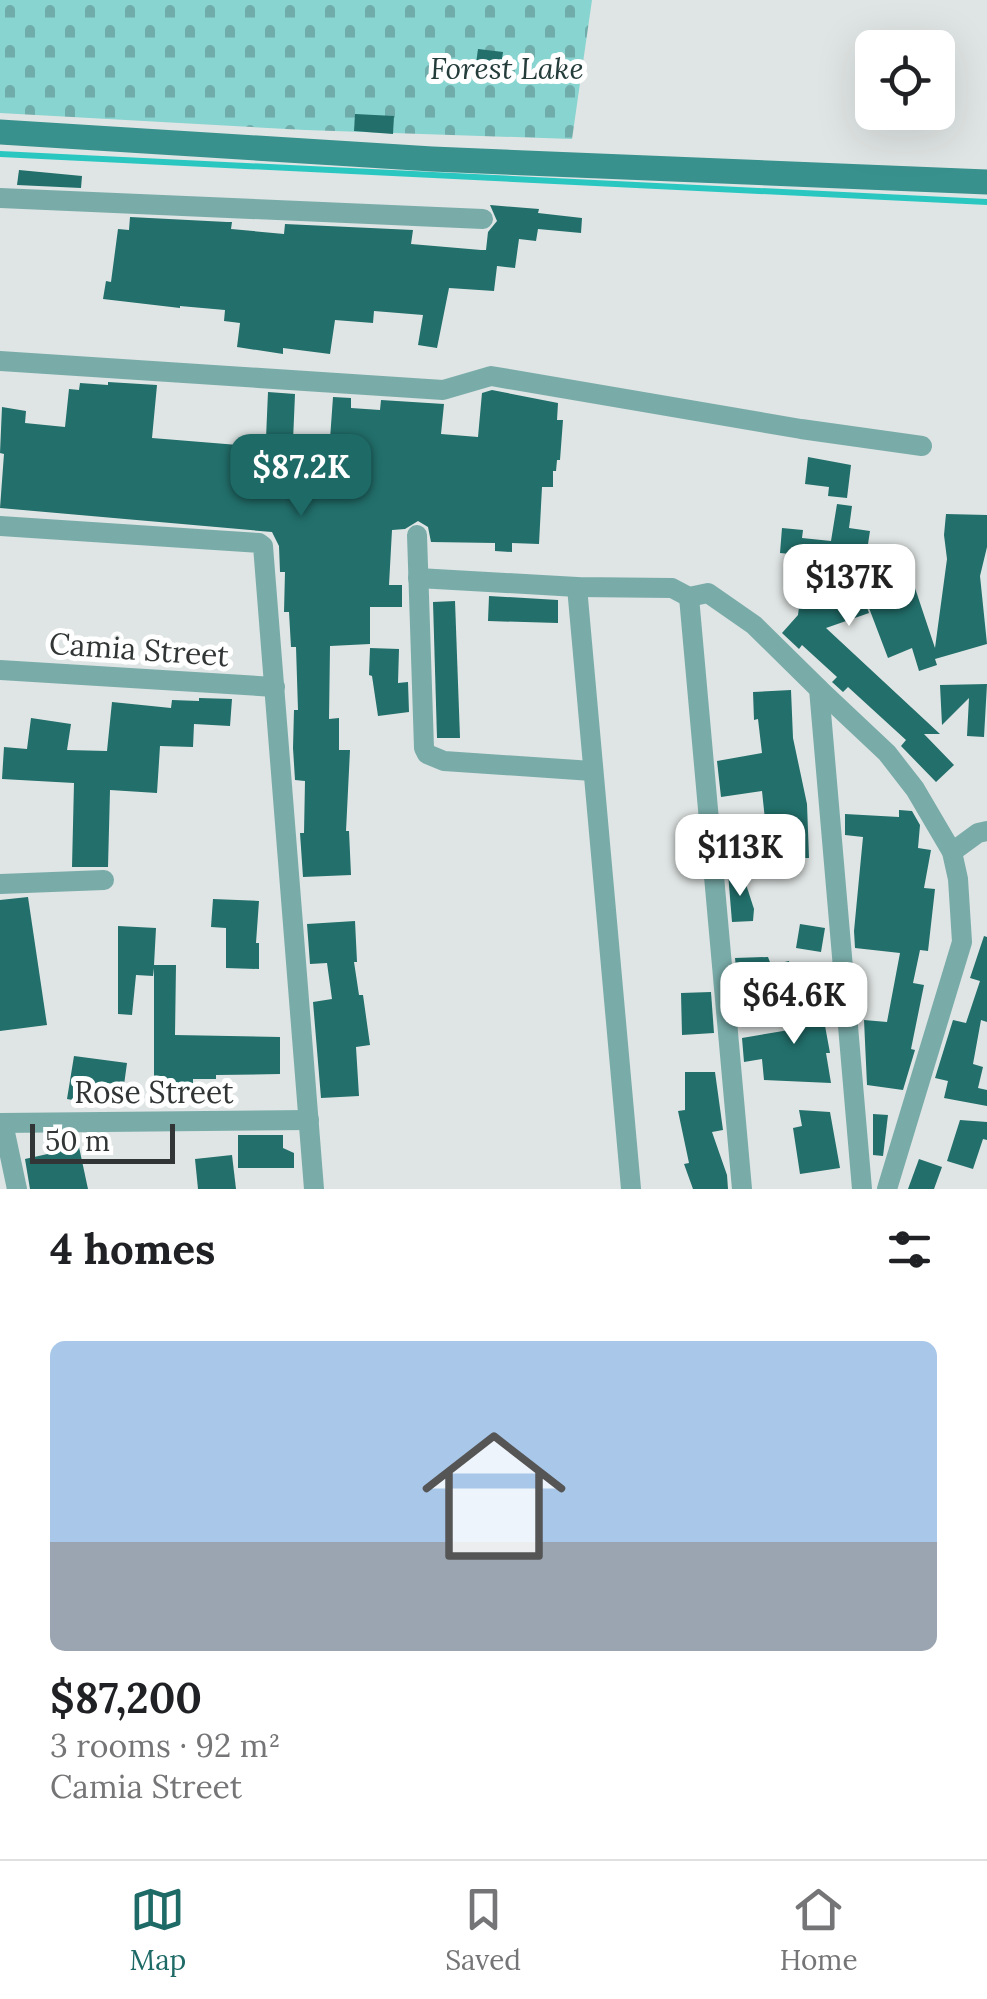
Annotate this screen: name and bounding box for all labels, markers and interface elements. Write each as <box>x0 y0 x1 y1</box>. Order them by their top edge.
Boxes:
map controls <box>855 30 955 130</box>
button: locate <box>855 30 955 130</box>
park label: Forest Lake <box>430 49 584 87</box>
pin: $87.2K <box>220 434 382 519</box>
text: $87.2K <box>252 446 350 487</box>
pin: $137K <box>779 544 919 629</box>
text: $137K <box>805 556 893 597</box>
street label: Camia Street <box>48 624 231 674</box>
pin: $113K <box>670 814 810 899</box>
text: $113K <box>697 826 783 867</box>
pin: $64.6K <box>713 962 875 1047</box>
text: $64.6K <box>742 974 846 1015</box>
street label: Rose Street <box>74 1073 234 1111</box>
scale bar <box>30 1119 175 1164</box>
text: 50 m <box>45 1123 110 1159</box>
text: 4 homes <box>50 1222 215 1276</box>
icon: filters <box>882 1222 937 1277</box>
icon: home <box>404 1406 584 1586</box>
text: $87,200 <box>50 1671 202 1725</box>
text: 3 rooms · 92 m² <box>50 1725 281 1766</box>
text: Camia Street <box>50 1766 242 1807</box>
tab: Map <box>129 1882 186 1978</box>
tab: Saved <box>445 1882 521 1978</box>
tab: Home <box>780 1882 858 1978</box>

